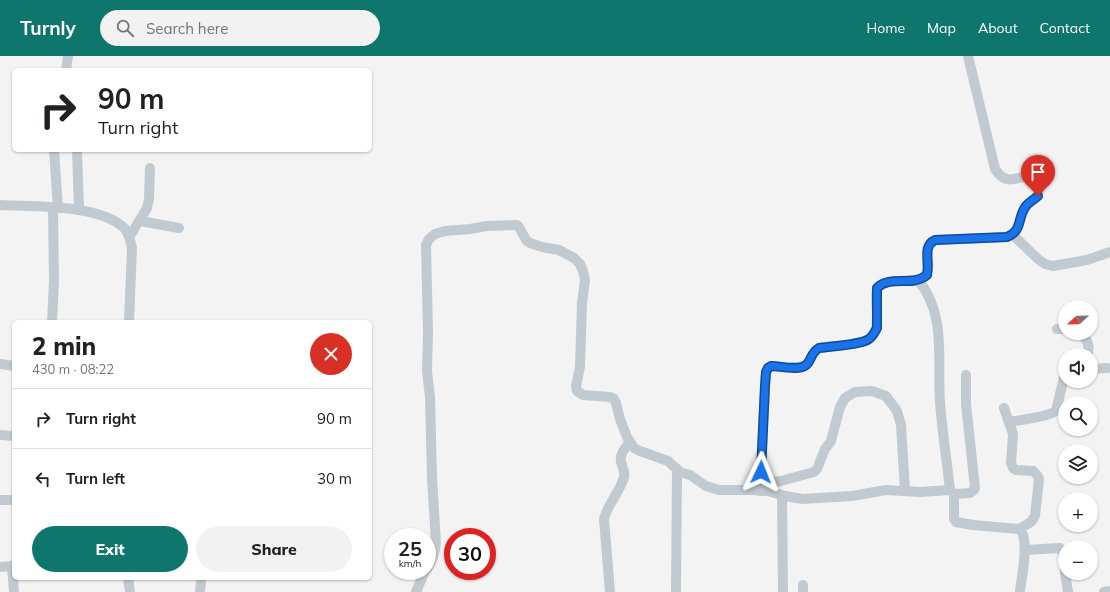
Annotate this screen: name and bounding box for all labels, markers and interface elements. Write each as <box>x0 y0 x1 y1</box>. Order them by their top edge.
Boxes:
search box <box>100 10 380 46</box>
text: Turnly <box>20 16 76 40</box>
icon: search <box>114 17 136 39</box>
text: Search here <box>146 19 228 38</box>
text: Home <box>866 19 905 37</box>
text: Map <box>927 19 956 37</box>
text: About <box>978 19 1018 37</box>
text: Contact <box>1040 19 1090 37</box>
text: 90 m <box>98 81 164 116</box>
icon: right <box>32 84 84 136</box>
text: Turn right <box>98 116 178 139</box>
pin <box>1021 155 1055 196</box>
icon: arrive <box>1027 161 1049 183</box>
north arrow <box>1058 300 1098 340</box>
map controls <box>1058 300 1098 580</box>
text: 2 min <box>32 331 96 361</box>
button: close <box>310 333 352 375</box>
button: sound <box>1058 348 1098 388</box>
text: 430 m · 08:22 <box>32 361 114 377</box>
button: search <box>1058 396 1098 436</box>
icon: right <box>32 408 54 430</box>
text: Turn right <box>66 409 136 428</box>
text: 90 m <box>317 409 352 428</box>
button: layers <box>1058 444 1098 484</box>
position arrow <box>740 451 782 493</box>
icon: left <box>32 468 54 490</box>
text: Turn left <box>66 469 125 488</box>
text: 30 m <box>317 469 352 488</box>
button: + <box>1058 492 1098 532</box>
button: Exit <box>32 526 188 572</box>
button: Share <box>196 526 352 572</box>
speed limit sign: 30 <box>444 528 496 580</box>
text: 25 <box>398 536 422 561</box>
button: − <box>1058 540 1098 580</box>
text: km/h <box>399 557 421 570</box>

